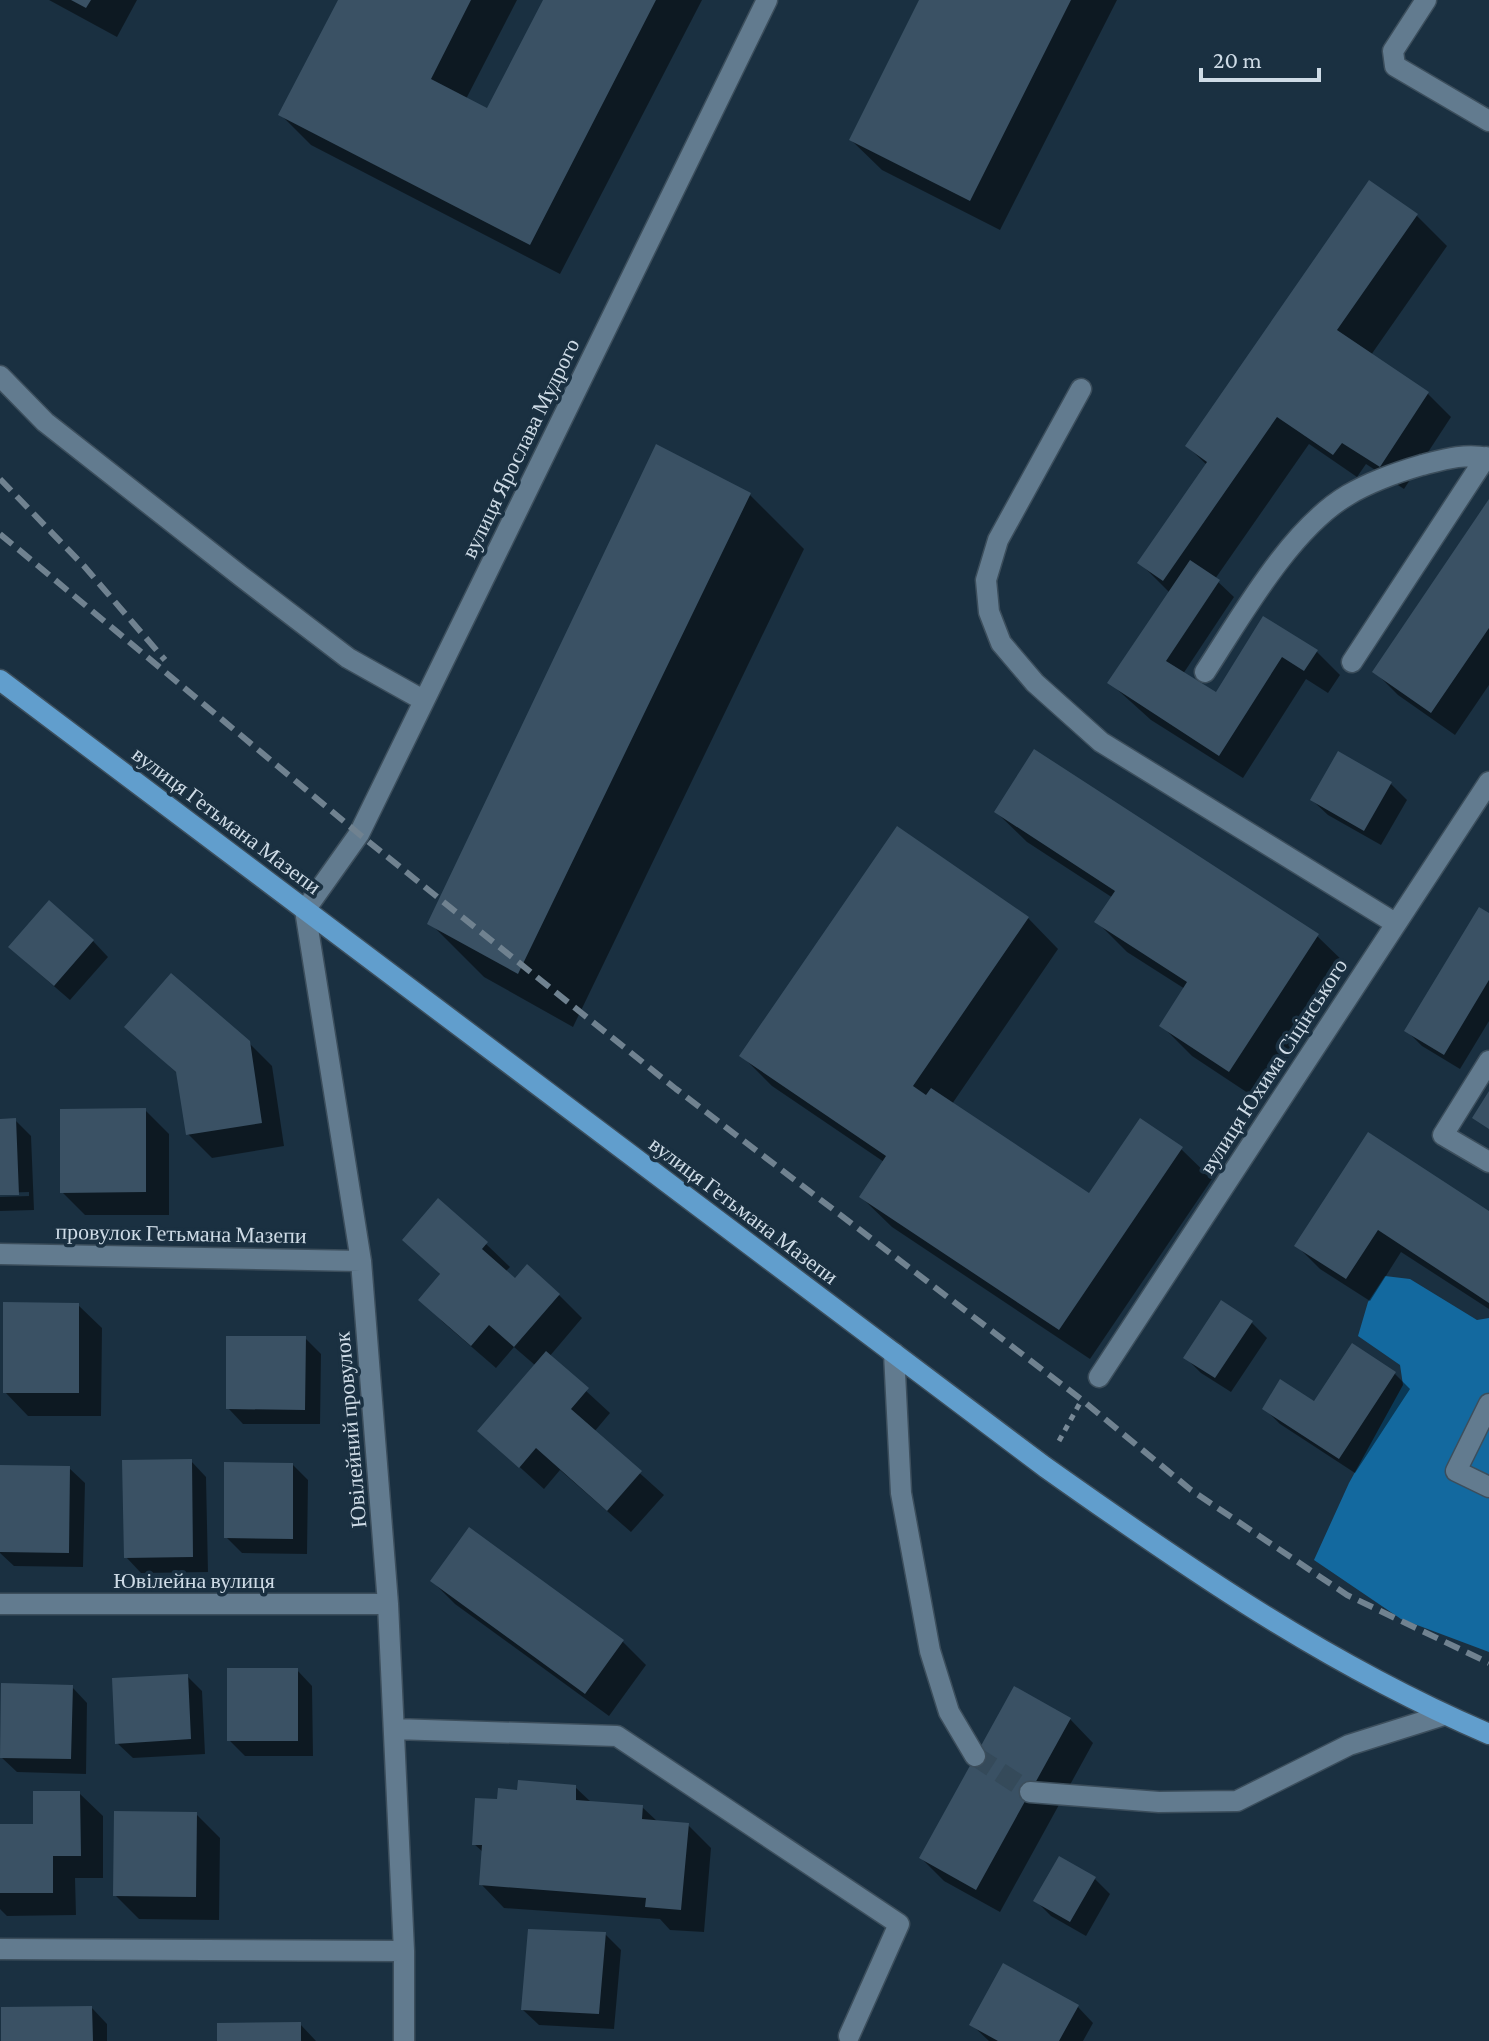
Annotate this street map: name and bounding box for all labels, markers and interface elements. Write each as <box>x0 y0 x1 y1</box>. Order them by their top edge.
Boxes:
scale bar <box>1201 32 1319 82</box>
text: 20 m <box>1213 46 1262 73</box>
street label: вулиця Ярослава Мудрого <box>456 334 585 562</box>
street label: вулиця Гетьмана Мазепи <box>128 741 326 900</box>
street label: вулиця Юхима Сіцінського <box>1194 954 1352 1179</box>
street label: вулиця Гетьмана Мазепи <box>645 1131 843 1290</box>
street label: провулок Гетьмана Мазепи <box>55 1219 307 1248</box>
street label: Ювілейний провулок <box>329 1330 372 1529</box>
street label: Ювілейна вулиця <box>113 1568 275 1593</box>

